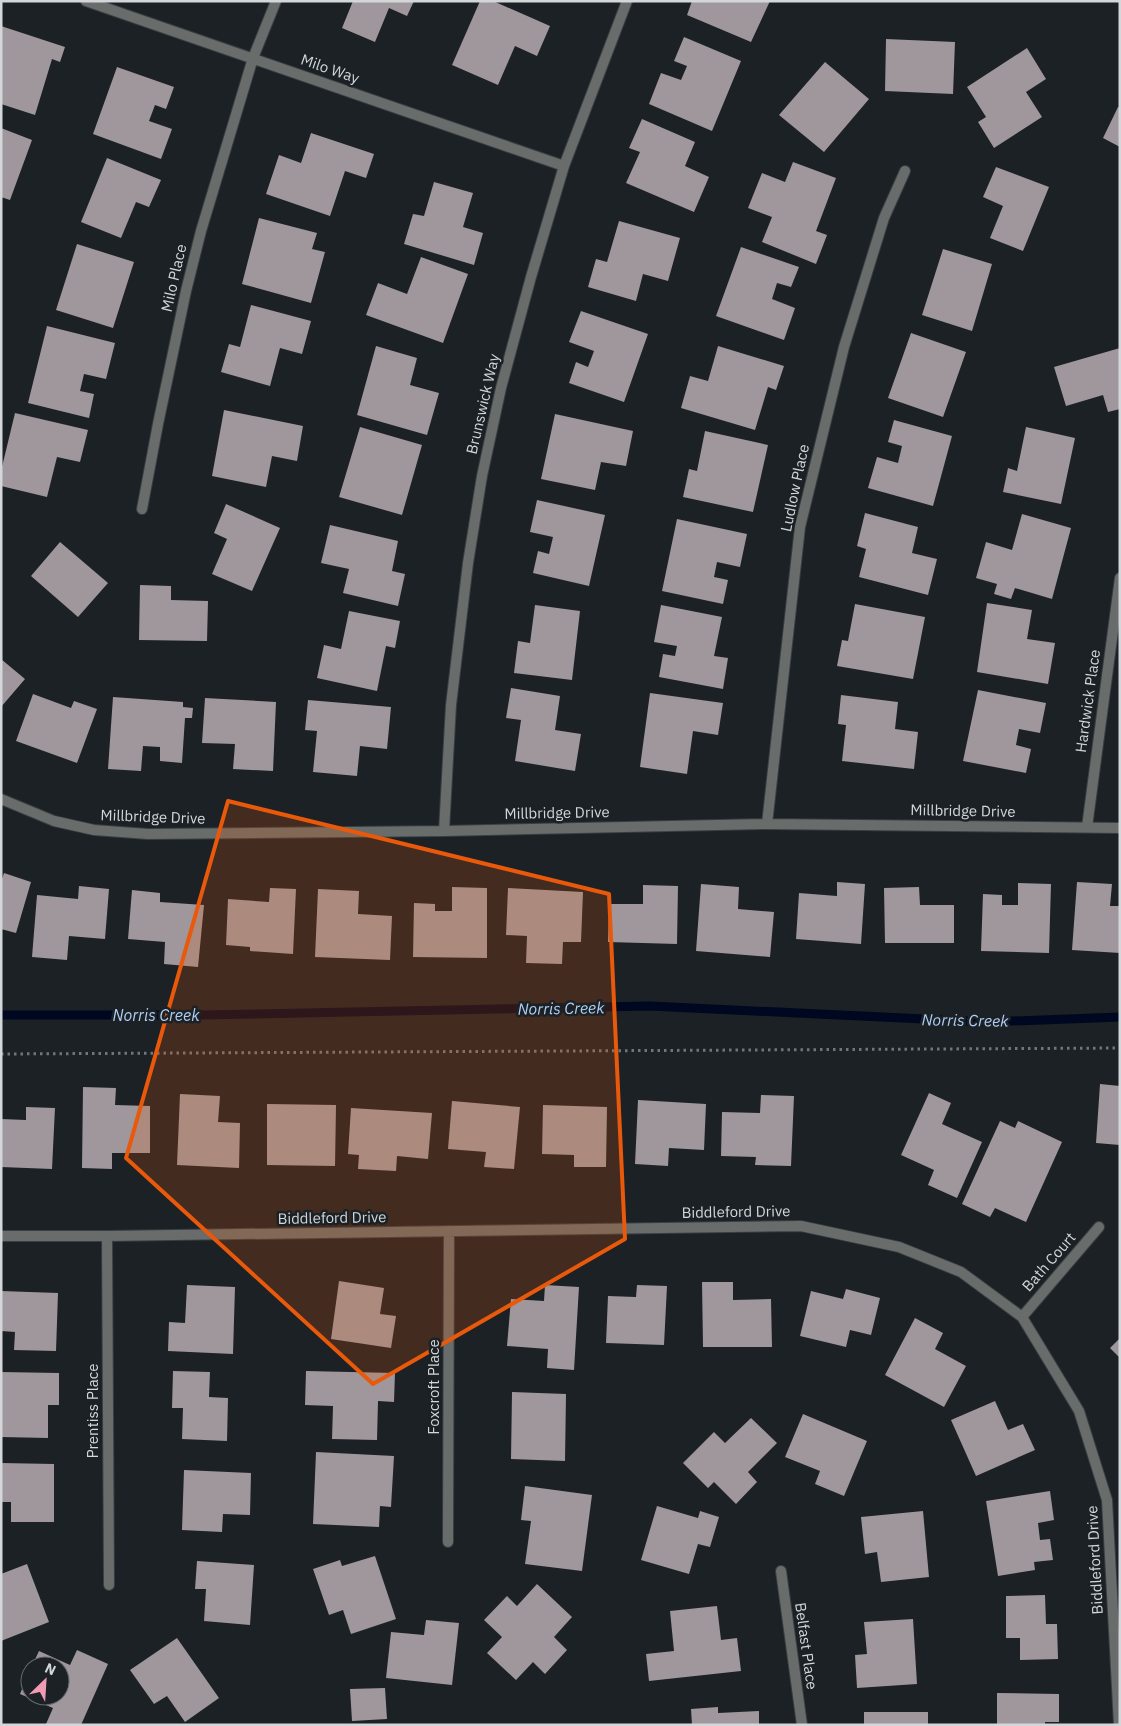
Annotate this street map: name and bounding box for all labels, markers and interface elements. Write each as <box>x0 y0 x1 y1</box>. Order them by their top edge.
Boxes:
street label: Milo Way <box>298 50 362 88</box>
street label: Milo Place <box>157 242 191 314</box>
street label: Brunswick Way <box>462 351 503 456</box>
street label: Ludlow Place <box>776 442 813 533</box>
street label: Hardwick Place <box>1071 648 1104 754</box>
street label: Millbridge Drive <box>910 800 1016 821</box>
street label: Millbridge Drive <box>504 802 610 823</box>
street label: Millbridge Drive <box>100 805 206 828</box>
water label: Norris Creek <box>517 997 605 1019</box>
water label: Norris Creek <box>113 1005 200 1025</box>
water label: Norris Creek <box>921 1009 1009 1031</box>
street label: Biddleford Drive <box>681 1201 791 1222</box>
street label: Biddleford Drive <box>277 1207 387 1228</box>
street label: Bath Court <box>1018 1228 1079 1295</box>
street label: Foxcroft Place <box>424 1339 443 1435</box>
street label: Prentiss Place <box>83 1363 102 1459</box>
street label: Biddleford Drive <box>1082 1505 1107 1615</box>
street label: Belfast Place <box>791 1601 822 1691</box>
north arrow <box>20 1656 70 1706</box>
text: N <box>42 1659 59 1680</box>

